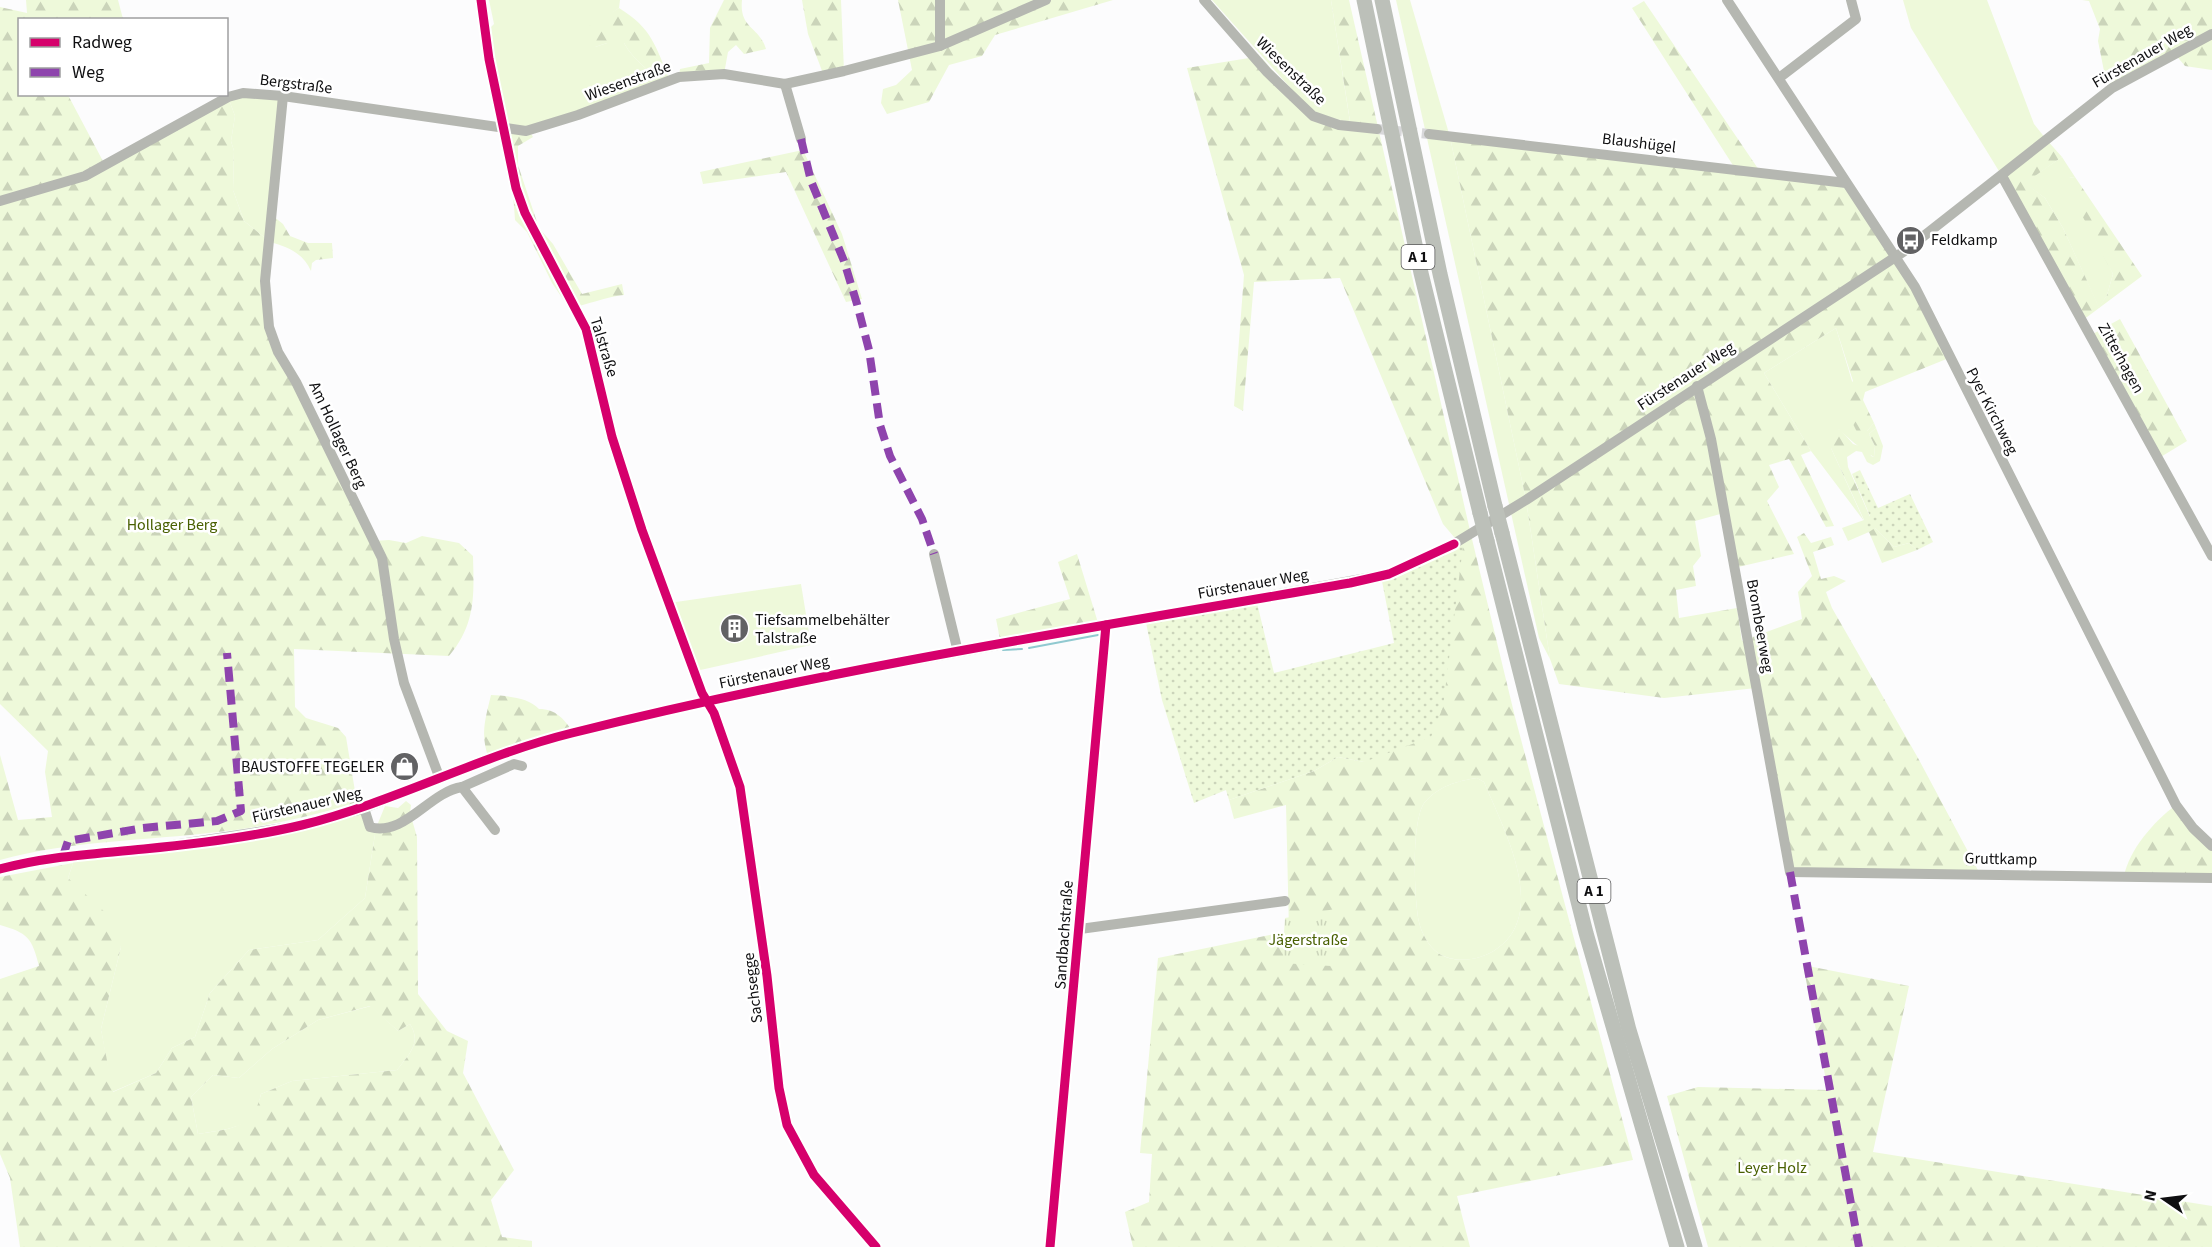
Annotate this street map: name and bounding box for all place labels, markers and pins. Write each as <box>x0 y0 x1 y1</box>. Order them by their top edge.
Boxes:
bus stop icon: Feldkamp <box>1894 224 1926 256</box>
place label: Feldkamp <box>1931 229 1998 251</box>
place label: Tiefsammelbehälter Talstraße <box>755 609 890 649</box>
building icon: Tiefsammelbehälter Talstraße <box>718 613 750 645</box>
shop icon: BAUSTOFFE TEGELER <box>389 751 421 783</box>
place label: BAUSTOFFE TEGELER <box>241 756 384 778</box>

